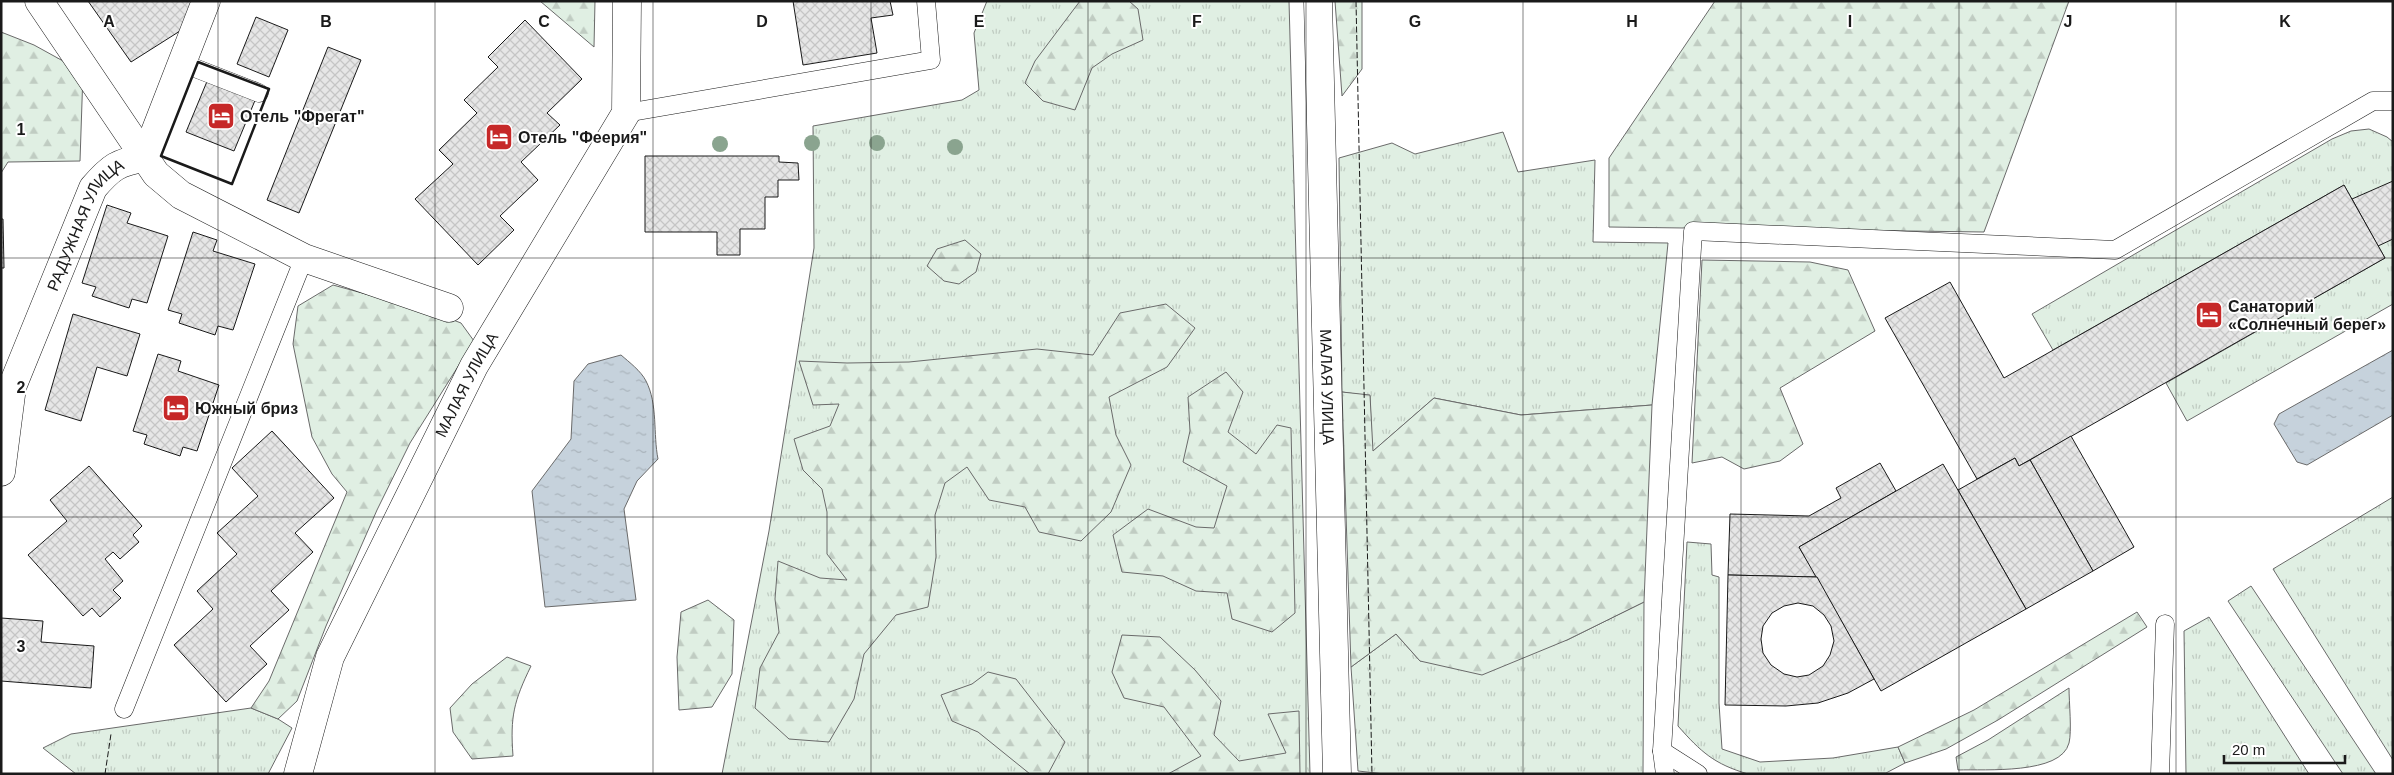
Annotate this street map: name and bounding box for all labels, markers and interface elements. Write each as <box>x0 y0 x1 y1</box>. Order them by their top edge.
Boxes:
text: A <box>103 13 115 30</box>
text: B <box>320 13 332 30</box>
text: C <box>538 13 550 30</box>
text: D <box>756 13 768 30</box>
text: E <box>974 13 985 30</box>
text: F <box>1192 13 1202 30</box>
text: G <box>1409 13 1421 30</box>
text: H <box>1626 13 1638 30</box>
text: I <box>1848 13 1852 30</box>
text: J <box>2064 13 2072 30</box>
text: K <box>2279 13 2291 30</box>
hotel icon: Отель "Фрегат" <box>206 101 236 131</box>
place label: Отель "Фрегат" <box>240 108 365 125</box>
text: 1 <box>17 121 26 138</box>
hotel icon: Отель "Феерия" <box>484 122 514 152</box>
place label: Отель "Феерия" <box>518 129 647 146</box>
street label: РАДУЖНАЯ УЛИЦА <box>44 156 127 293</box>
place label: Санаторий «Солнечный берег» <box>2228 298 2386 333</box>
hotel icon: Санаторий «Солнечный берег» <box>2194 300 2224 330</box>
street label: МАЛАЯ УЛИЦА <box>432 329 501 440</box>
street label: МАЛАЯ УЛИЦА <box>1317 329 1337 445</box>
text: 2 <box>17 379 26 396</box>
hotel icon: Южный бриз <box>161 393 191 423</box>
place label: Южный бриз <box>195 400 298 417</box>
text: 3 <box>17 638 26 655</box>
scale bar <box>2224 732 2345 764</box>
text: 20 m <box>2232 741 2265 758</box>

